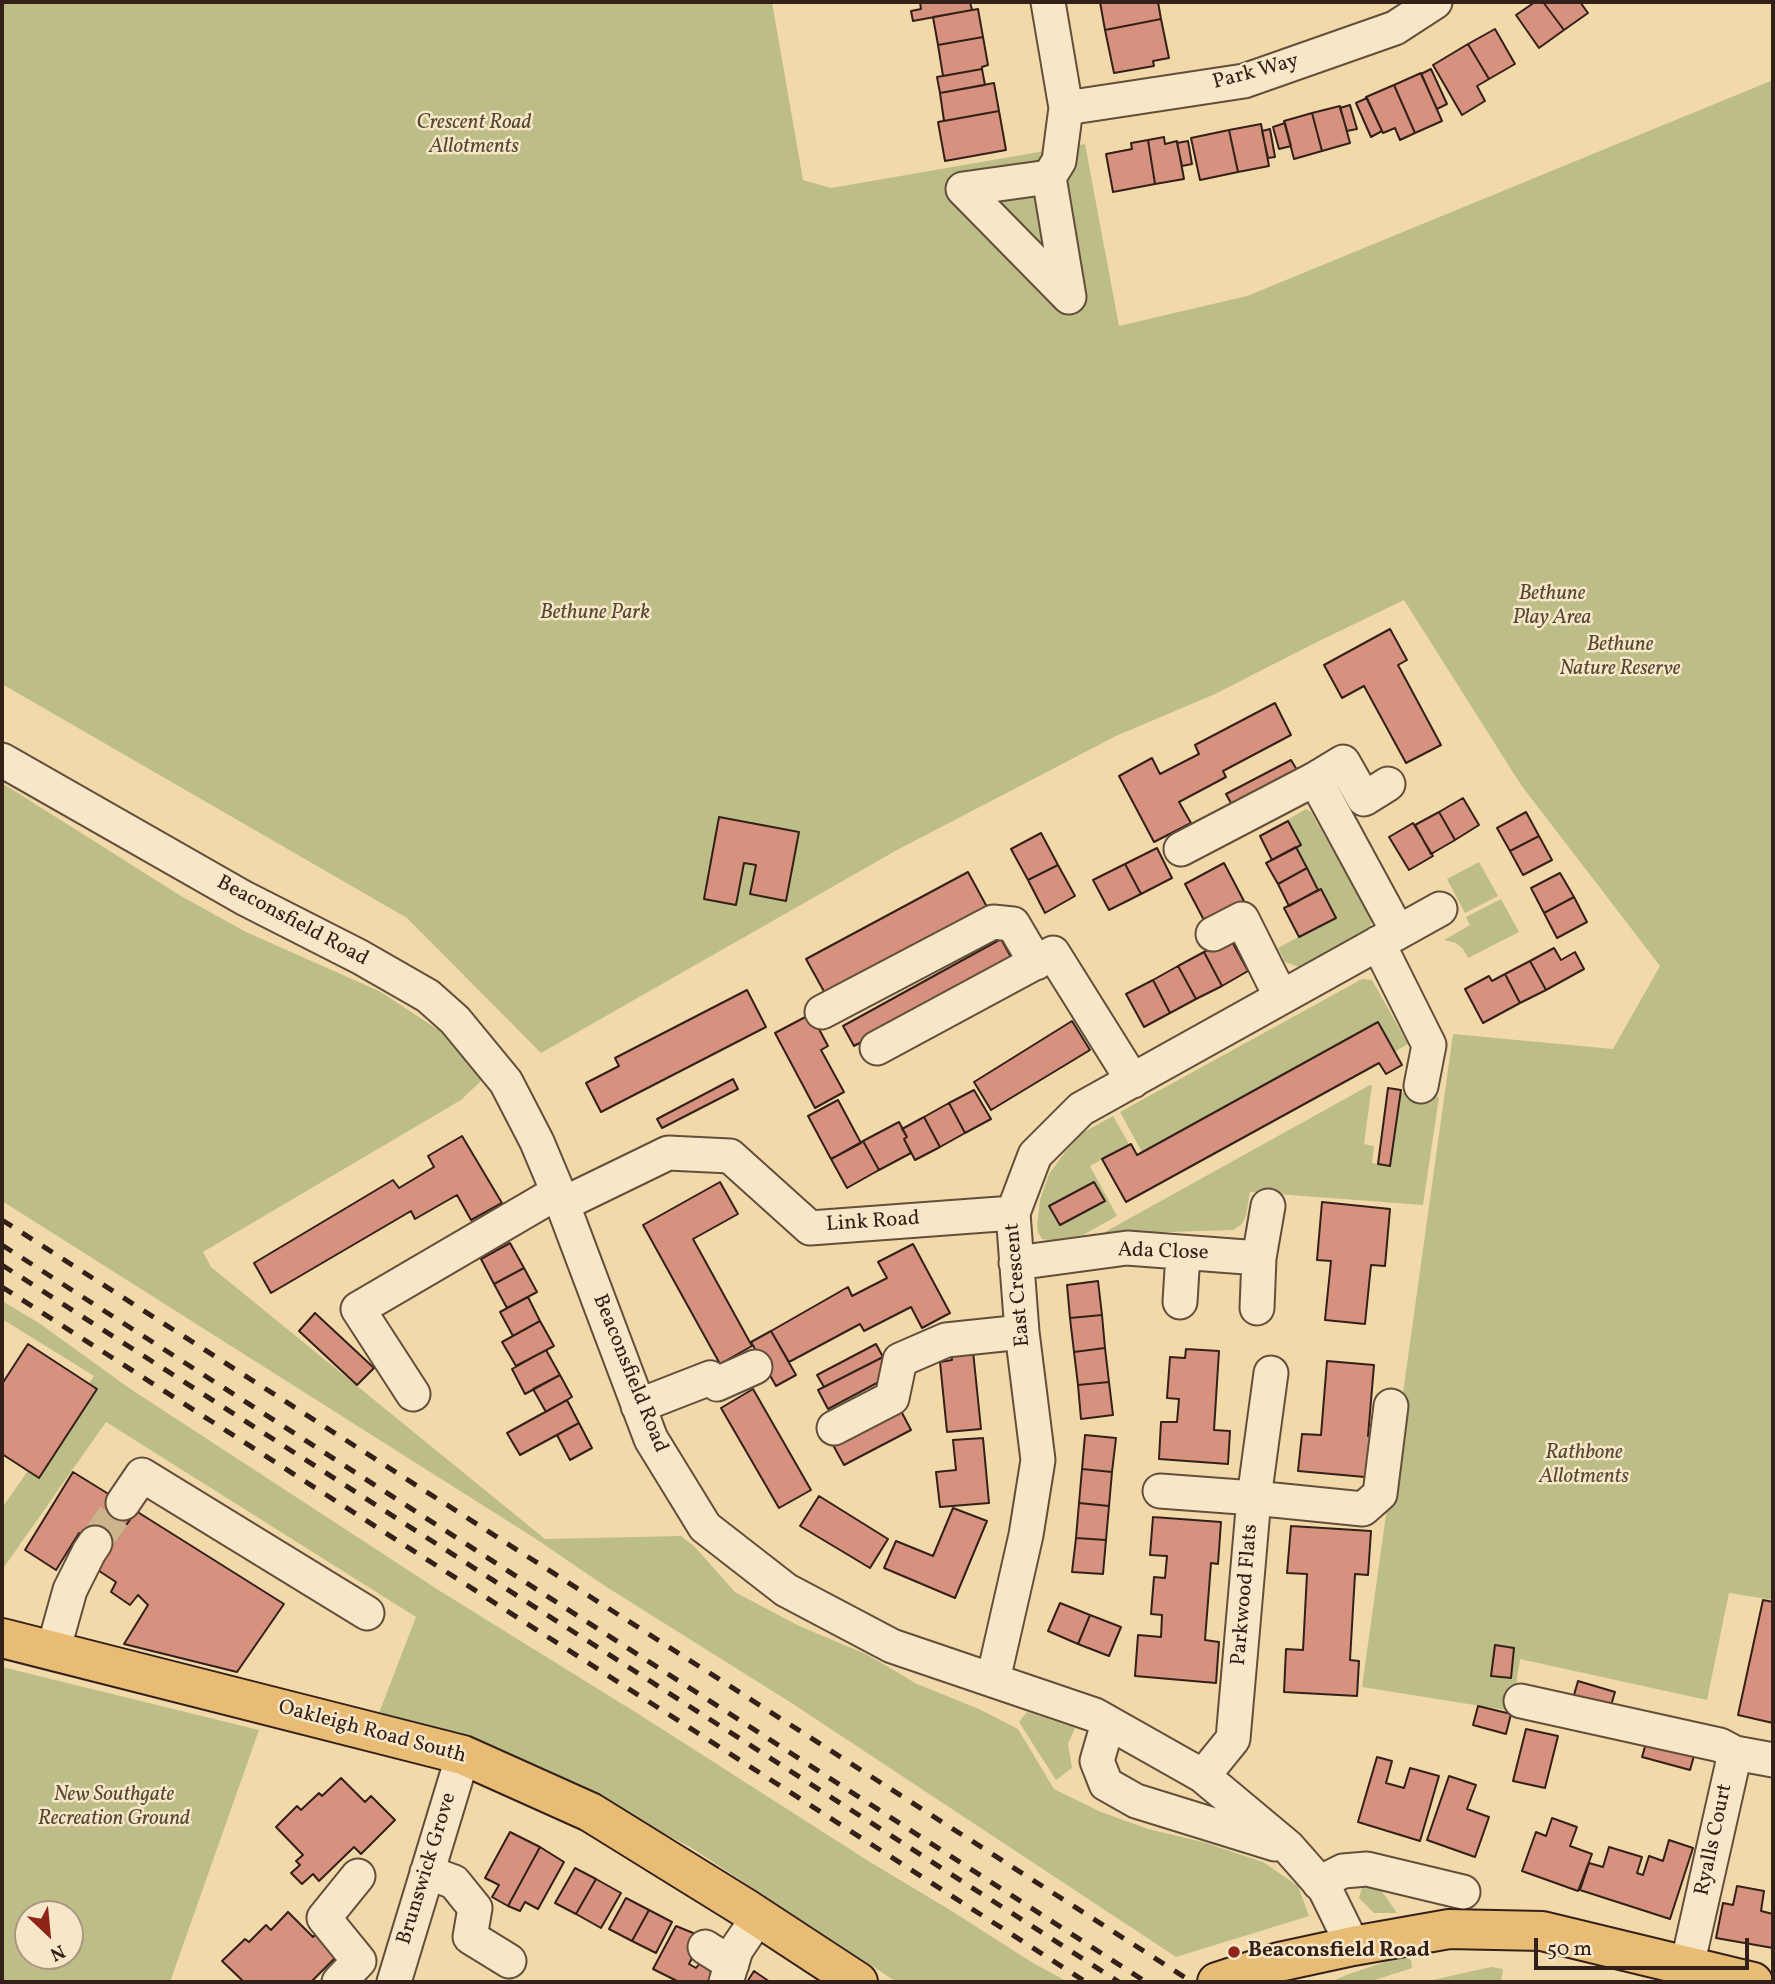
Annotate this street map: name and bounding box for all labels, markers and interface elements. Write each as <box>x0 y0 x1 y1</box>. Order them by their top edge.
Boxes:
street label: Park Way <box>1210 49 1302 97</box>
park label: Crescent Road Allotments <box>416 111 532 161</box>
park label: Bethune Play Area <box>1512 582 1592 632</box>
park label: Bethune Park <box>540 601 650 627</box>
park label: Bethune Nature Reserve <box>1560 633 1680 683</box>
street label: Beaconsfield Road <box>212 871 372 973</box>
street label: Link Road <box>825 1207 921 1239</box>
street label: East Crescent <box>1001 1222 1037 1348</box>
street label: Ada Close <box>1117 1239 1209 1267</box>
street label: Beaconsfield Road <box>586 1291 672 1457</box>
park label: Rathbone Allotments <box>1539 1441 1629 1491</box>
street label: Parkwood Flats <box>1227 1523 1265 1667</box>
street label: Oakleigh Road South <box>275 1696 469 1770</box>
street label: Ryalls Court <box>1691 1782 1739 1898</box>
park label: New Southgate Recreation Ground <box>38 1783 190 1833</box>
street label: Brunswick Grove <box>393 1790 463 1948</box>
north arrow <box>14 1900 84 1970</box>
scale bar <box>1537 1924 1752 1968</box>
text: 50 m <box>1547 1935 1592 1964</box>
text: N <box>45 1937 69 1967</box>
place label: Beaconsfield Road <box>1248 1939 1430 1965</box>
marker: Beaconsfield Road <box>1226 1944 1242 1960</box>

